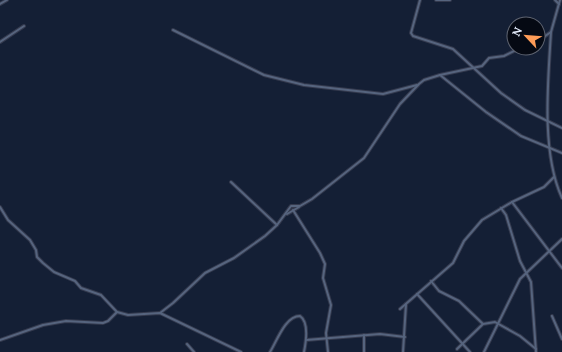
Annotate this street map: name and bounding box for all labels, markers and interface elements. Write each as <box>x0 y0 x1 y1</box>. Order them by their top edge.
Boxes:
north arrow <box>506 16 546 56</box>
text: N <box>509 24 525 39</box>

